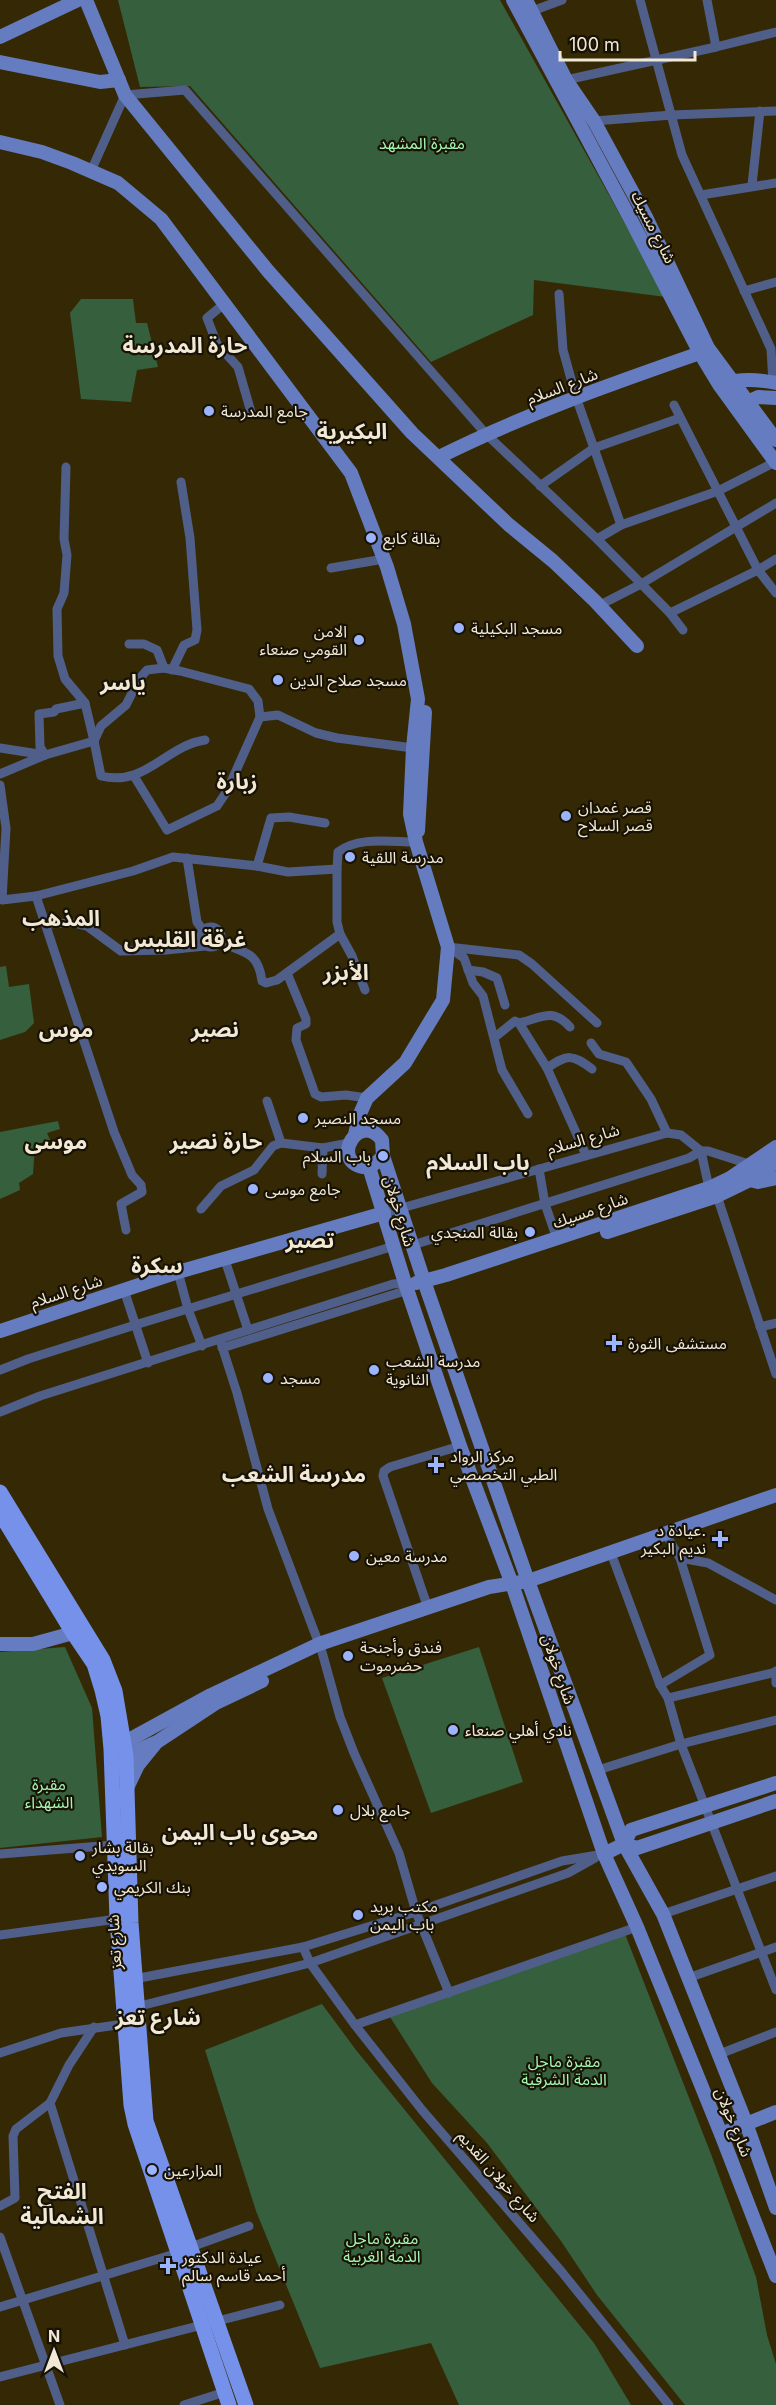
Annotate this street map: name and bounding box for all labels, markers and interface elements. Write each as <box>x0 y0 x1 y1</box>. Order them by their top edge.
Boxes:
scale bar <box>560 24 695 62</box>
text: 100 m <box>569 34 620 55</box>
park label: مقبرة المشهد <box>379 133 465 153</box>
street label: شارع مسيك <box>625 188 681 268</box>
district label: حارة المدرسة <box>123 332 248 359</box>
street label: شارع السلام <box>524 363 601 412</box>
place label: جامع المدرسة <box>221 401 308 424</box>
marker: جامع المدرسة <box>202 404 216 418</box>
district label: البكيرية <box>317 418 387 444</box>
place label: بقالة كابع <box>383 528 440 551</box>
marker: بقالة كابع <box>364 531 378 545</box>
place label: مسجد البكيلية <box>471 618 562 638</box>
place label: الامن القومي صنعاء <box>259 621 347 662</box>
marker: مسجد البكيلية <box>452 621 466 635</box>
marker: الامن القومي صنعاء <box>352 633 366 647</box>
district label: ياسر <box>99 669 146 695</box>
place label: مسجد صلاح الدين <box>290 670 407 693</box>
marker: مسجد صلاح الدين <box>271 673 285 687</box>
district label: زبارة <box>217 768 257 795</box>
place label: قصر غمدان قصر السلاح <box>578 797 653 838</box>
marker: قصر غمدان قصر السلاح <box>559 809 573 823</box>
place label: مدرسة اللقية <box>362 847 444 867</box>
marker: مدرسة اللقية <box>343 850 357 864</box>
district label: المذهب <box>22 905 100 931</box>
district label: غرقة القليس <box>124 926 246 952</box>
district label: الأبزر <box>322 959 369 986</box>
district label: موس <box>39 1016 93 1042</box>
district label: نصير <box>190 1016 239 1042</box>
place label: مسجد النصير <box>314 1108 401 1128</box>
marker: مسجد النصير <box>296 1111 310 1125</box>
street label: شارع السلام <box>544 1119 622 1162</box>
district label: موسى <box>25 1128 87 1154</box>
district label: حارة نصير <box>169 1128 262 1155</box>
place label: باب السلام <box>303 1146 371 1169</box>
marker: باب السلام <box>376 1149 390 1163</box>
district label: باب السلام <box>426 1149 530 1179</box>
street label: شارع خولان <box>377 1173 420 1250</box>
place label: جامع موسى <box>265 1179 341 1202</box>
marker: جامع موسى <box>246 1182 260 1196</box>
street label: شارع مسيك <box>550 1188 631 1235</box>
place label: بقالة المنجدي <box>431 1222 518 1245</box>
marker: بقالة المنجدي <box>523 1225 537 1239</box>
district label: تصير <box>285 1227 335 1253</box>
district label: سكرة <box>131 1252 183 1278</box>
street label: شارع السلام <box>27 1270 105 1315</box>
place label: مستشفى الثورة <box>628 1333 727 1353</box>
marker: مستشفى الثورة <box>605 1334 623 1352</box>
place label: مدرسة الشعب الثانوية <box>386 1351 481 1389</box>
marker: مدرسة الشعب الثانوية <box>367 1363 381 1377</box>
place label: مسجد <box>280 1368 321 1388</box>
marker: مسجد <box>261 1371 275 1385</box>
place label: مركز الرواد الطبي التخصصي <box>450 1446 557 1487</box>
marker: مركز الرواد الطبي التخصصي <box>427 1456 445 1474</box>
district label: مدرسة الشعب <box>222 1461 366 1488</box>
place label: عيادة د. نديم البكير <box>640 1520 706 1561</box>
marker: عيادة د. نديم البكير <box>711 1530 729 1548</box>
place label: مدرسة معين <box>366 1546 448 1566</box>
marker: مدرسة معين <box>347 1549 361 1563</box>
street label: شارع خولان <box>535 1631 580 1708</box>
place label: فندق وأجنحة حضرموت <box>360 1637 442 1675</box>
marker: فندق وأجنحة حضرموت <box>341 1649 355 1663</box>
place label: نادي أهلي صنعاء <box>465 1720 572 1743</box>
marker: نادي أهلي صنعاء <box>446 1723 460 1737</box>
park label: مقبرة الشهداء <box>25 1774 73 1812</box>
place label: جامع بلال <box>350 1800 410 1823</box>
marker: جامع بلال <box>331 1803 345 1817</box>
district label: محوى باب اليمن <box>162 1819 318 1845</box>
place label: بقالة بشار السويدي <box>91 1837 154 1878</box>
marker: بقالة بشار السويدي <box>73 1849 87 1863</box>
place label: بنك الكريمي <box>114 1877 191 1900</box>
marker: بنك الكريمي <box>95 1880 109 1894</box>
place label: مكتب بريد باب اليمن <box>370 1896 438 1934</box>
marker: مكتب بريد باب اليمن <box>351 1908 365 1922</box>
street label: شارع تعز <box>103 1914 128 1971</box>
district label: شارع تعز <box>114 2004 201 2034</box>
park label: مقبرة ماجل الدمة الشرقية <box>521 2051 607 2089</box>
street label: شارع خولان <box>708 2084 757 2161</box>
street label: شارع خولان القديم <box>451 2126 544 2228</box>
place label: المزارعين <box>164 2160 222 2180</box>
marker: المزارعين <box>145 2163 159 2177</box>
district label: الفتح الشمالية <box>20 2178 104 2229</box>
park label: مقبرة ماجل الدمة الغربية <box>343 2228 421 2266</box>
place label: عيادة الدكتور أحمد قاسم سالم <box>181 2247 286 2288</box>
marker: عيادة الدكتور أحمد قاسم سالم <box>159 2257 177 2275</box>
north arrow <box>24 2321 84 2381</box>
text: N <box>48 2326 60 2346</box>

